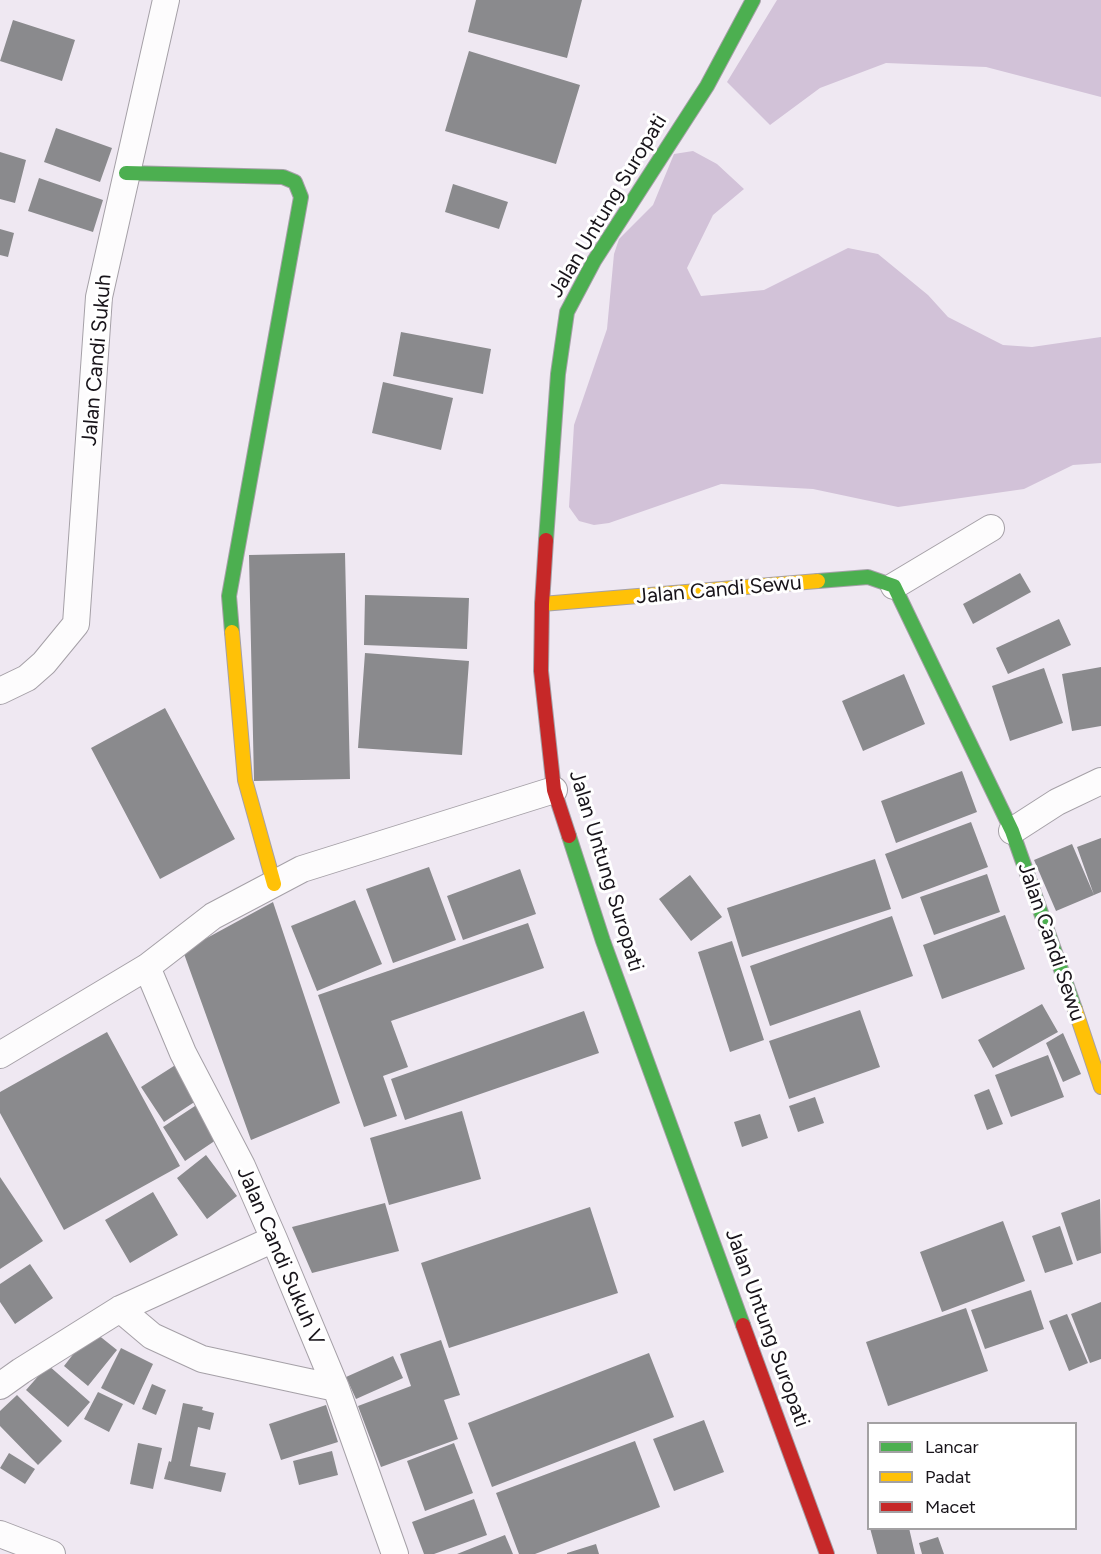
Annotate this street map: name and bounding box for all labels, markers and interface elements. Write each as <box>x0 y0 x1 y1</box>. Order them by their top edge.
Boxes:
street label: Jalan Untung Suropati <box>543 110 673 302</box>
street label: Jalan Candi Sukuh <box>77 273 117 447</box>
street label: Jalan Candi Sewu <box>635 570 803 610</box>
street label: Jalan Untung Suropati <box>563 767 649 975</box>
street label: Jalan Candi Sewu <box>1012 859 1090 1025</box>
street label: Jalan Candi Sukuh V <box>231 1163 329 1349</box>
street label: Jalan Untung Suropati <box>719 1225 815 1431</box>
legend <box>867 1422 1077 1530</box>
text: Lancar <box>925 1436 979 1458</box>
text: Padat <box>925 1466 971 1488</box>
text: Macet <box>925 1496 976 1518</box>

